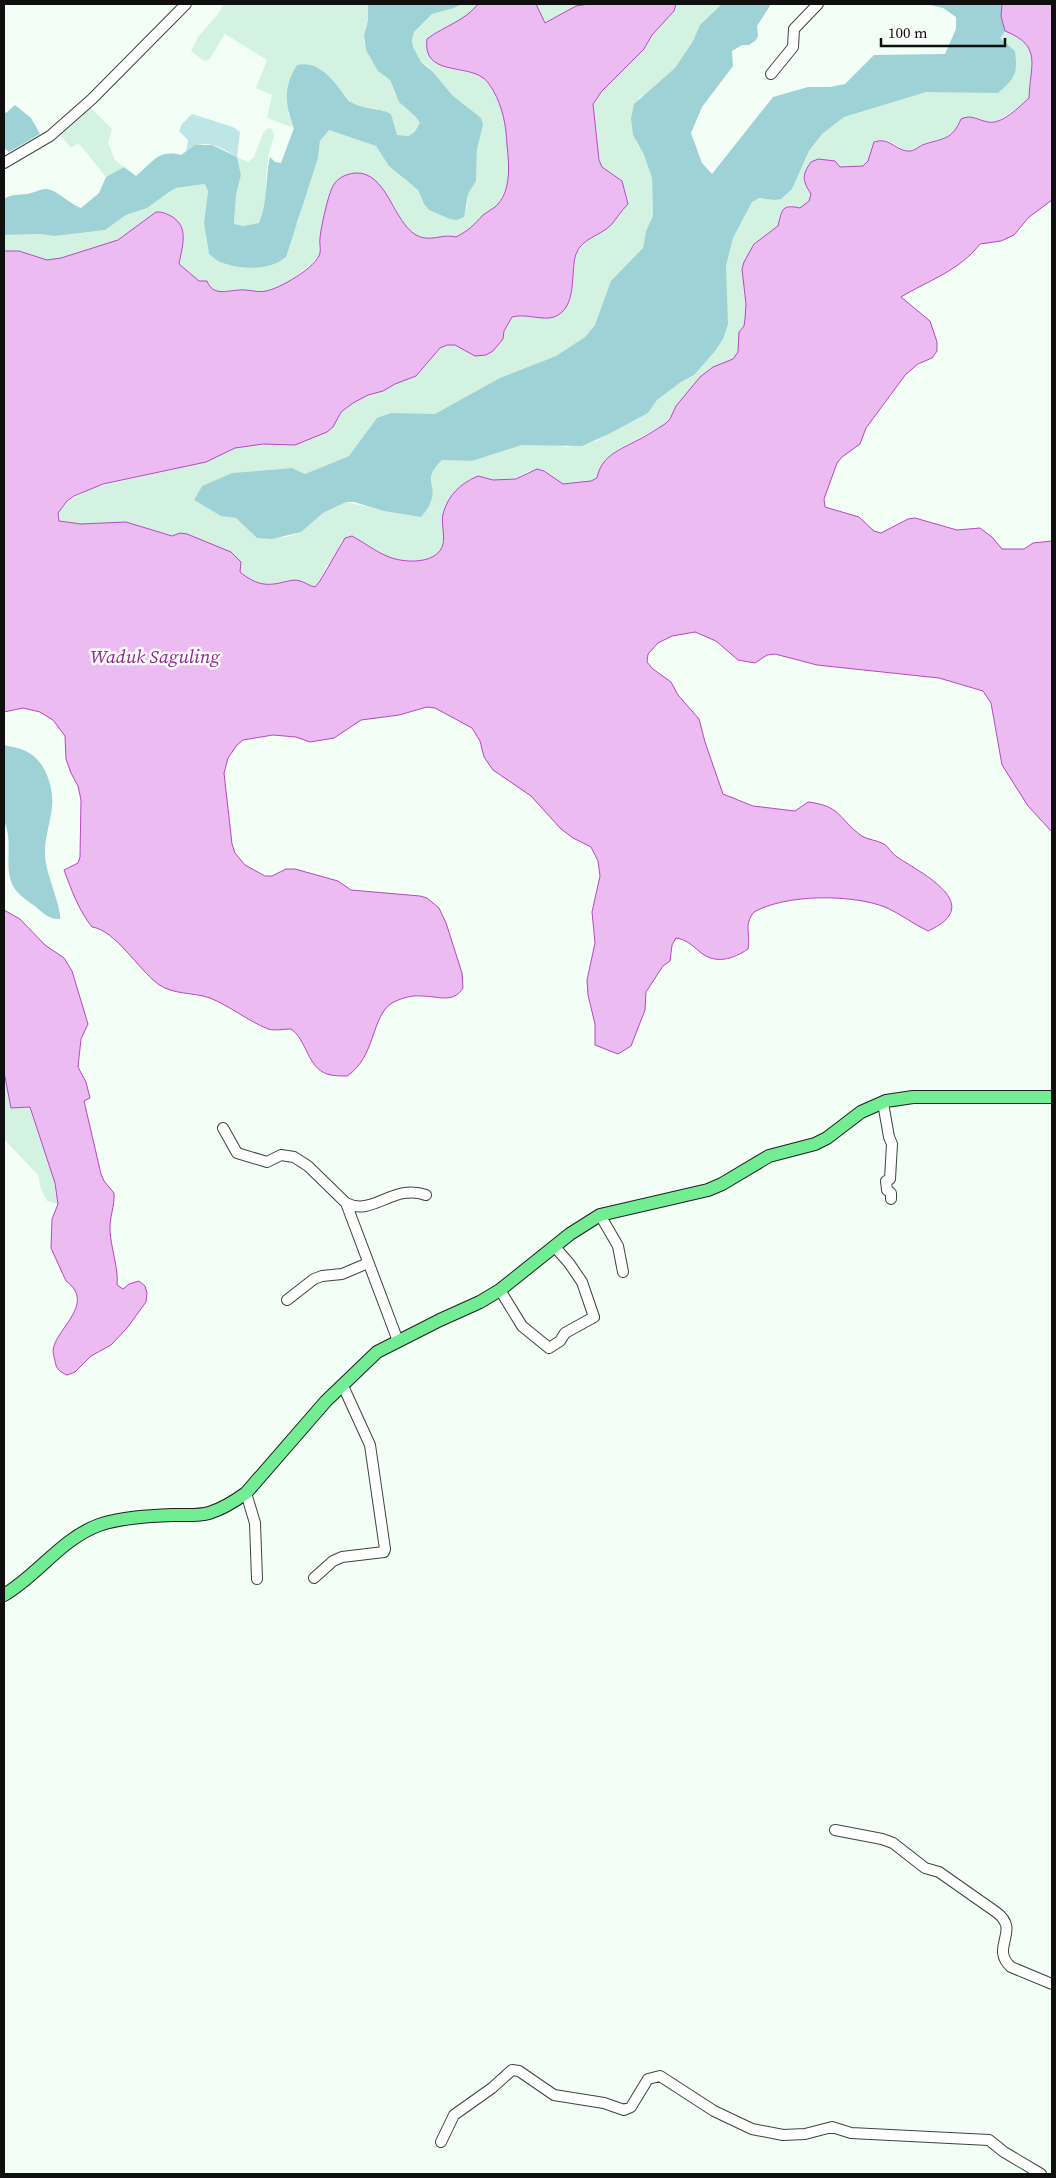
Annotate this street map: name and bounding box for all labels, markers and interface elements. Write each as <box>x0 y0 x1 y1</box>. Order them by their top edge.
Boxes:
scale bar <box>881 15 1005 47</box>
text: 100 m <box>888 22 928 43</box>
water label: Waduk Saguling <box>90 643 220 669</box>

